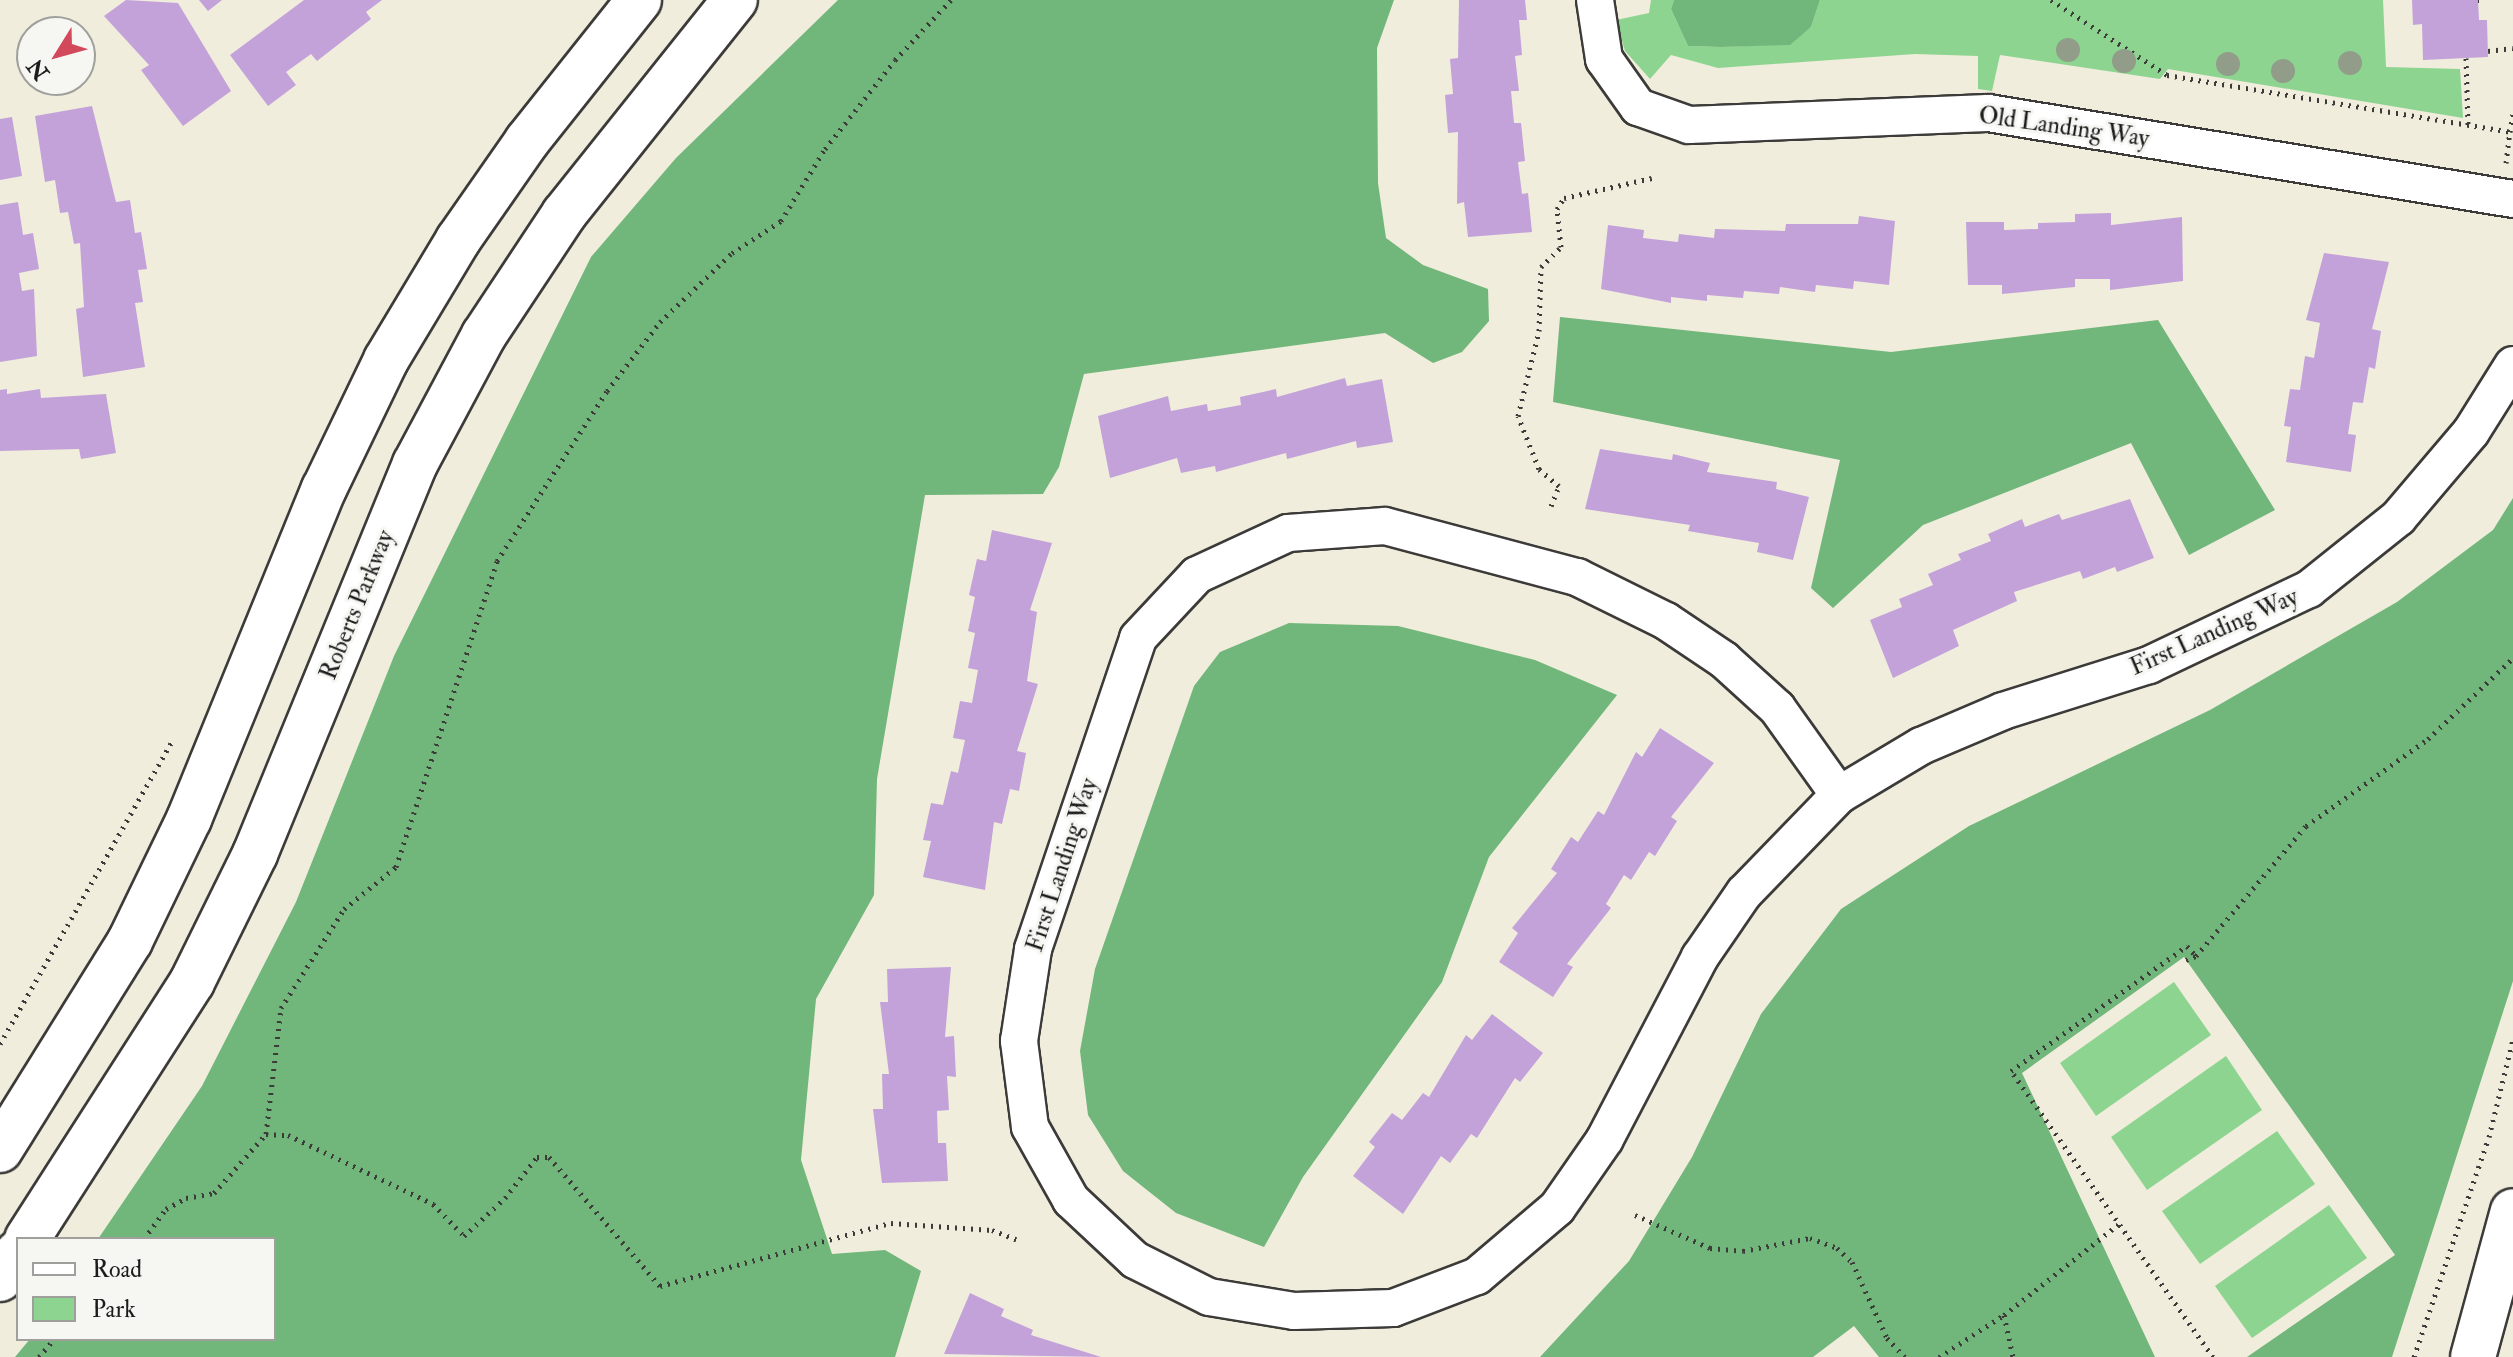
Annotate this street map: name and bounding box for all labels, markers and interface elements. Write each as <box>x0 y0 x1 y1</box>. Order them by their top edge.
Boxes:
north arrow <box>16 16 96 96</box>
text: N <box>21 53 56 86</box>
street label: Old Landing Way <box>1977 101 2151 153</box>
street label: Roberts Parkway <box>314 526 400 684</box>
street label: First Landing Way <box>2126 582 2302 682</box>
street label: First Landing Way <box>1020 775 1104 955</box>
legend <box>16 1237 276 1341</box>
text: Road <box>92 1254 142 1285</box>
text: Park <box>92 1294 136 1325</box>

